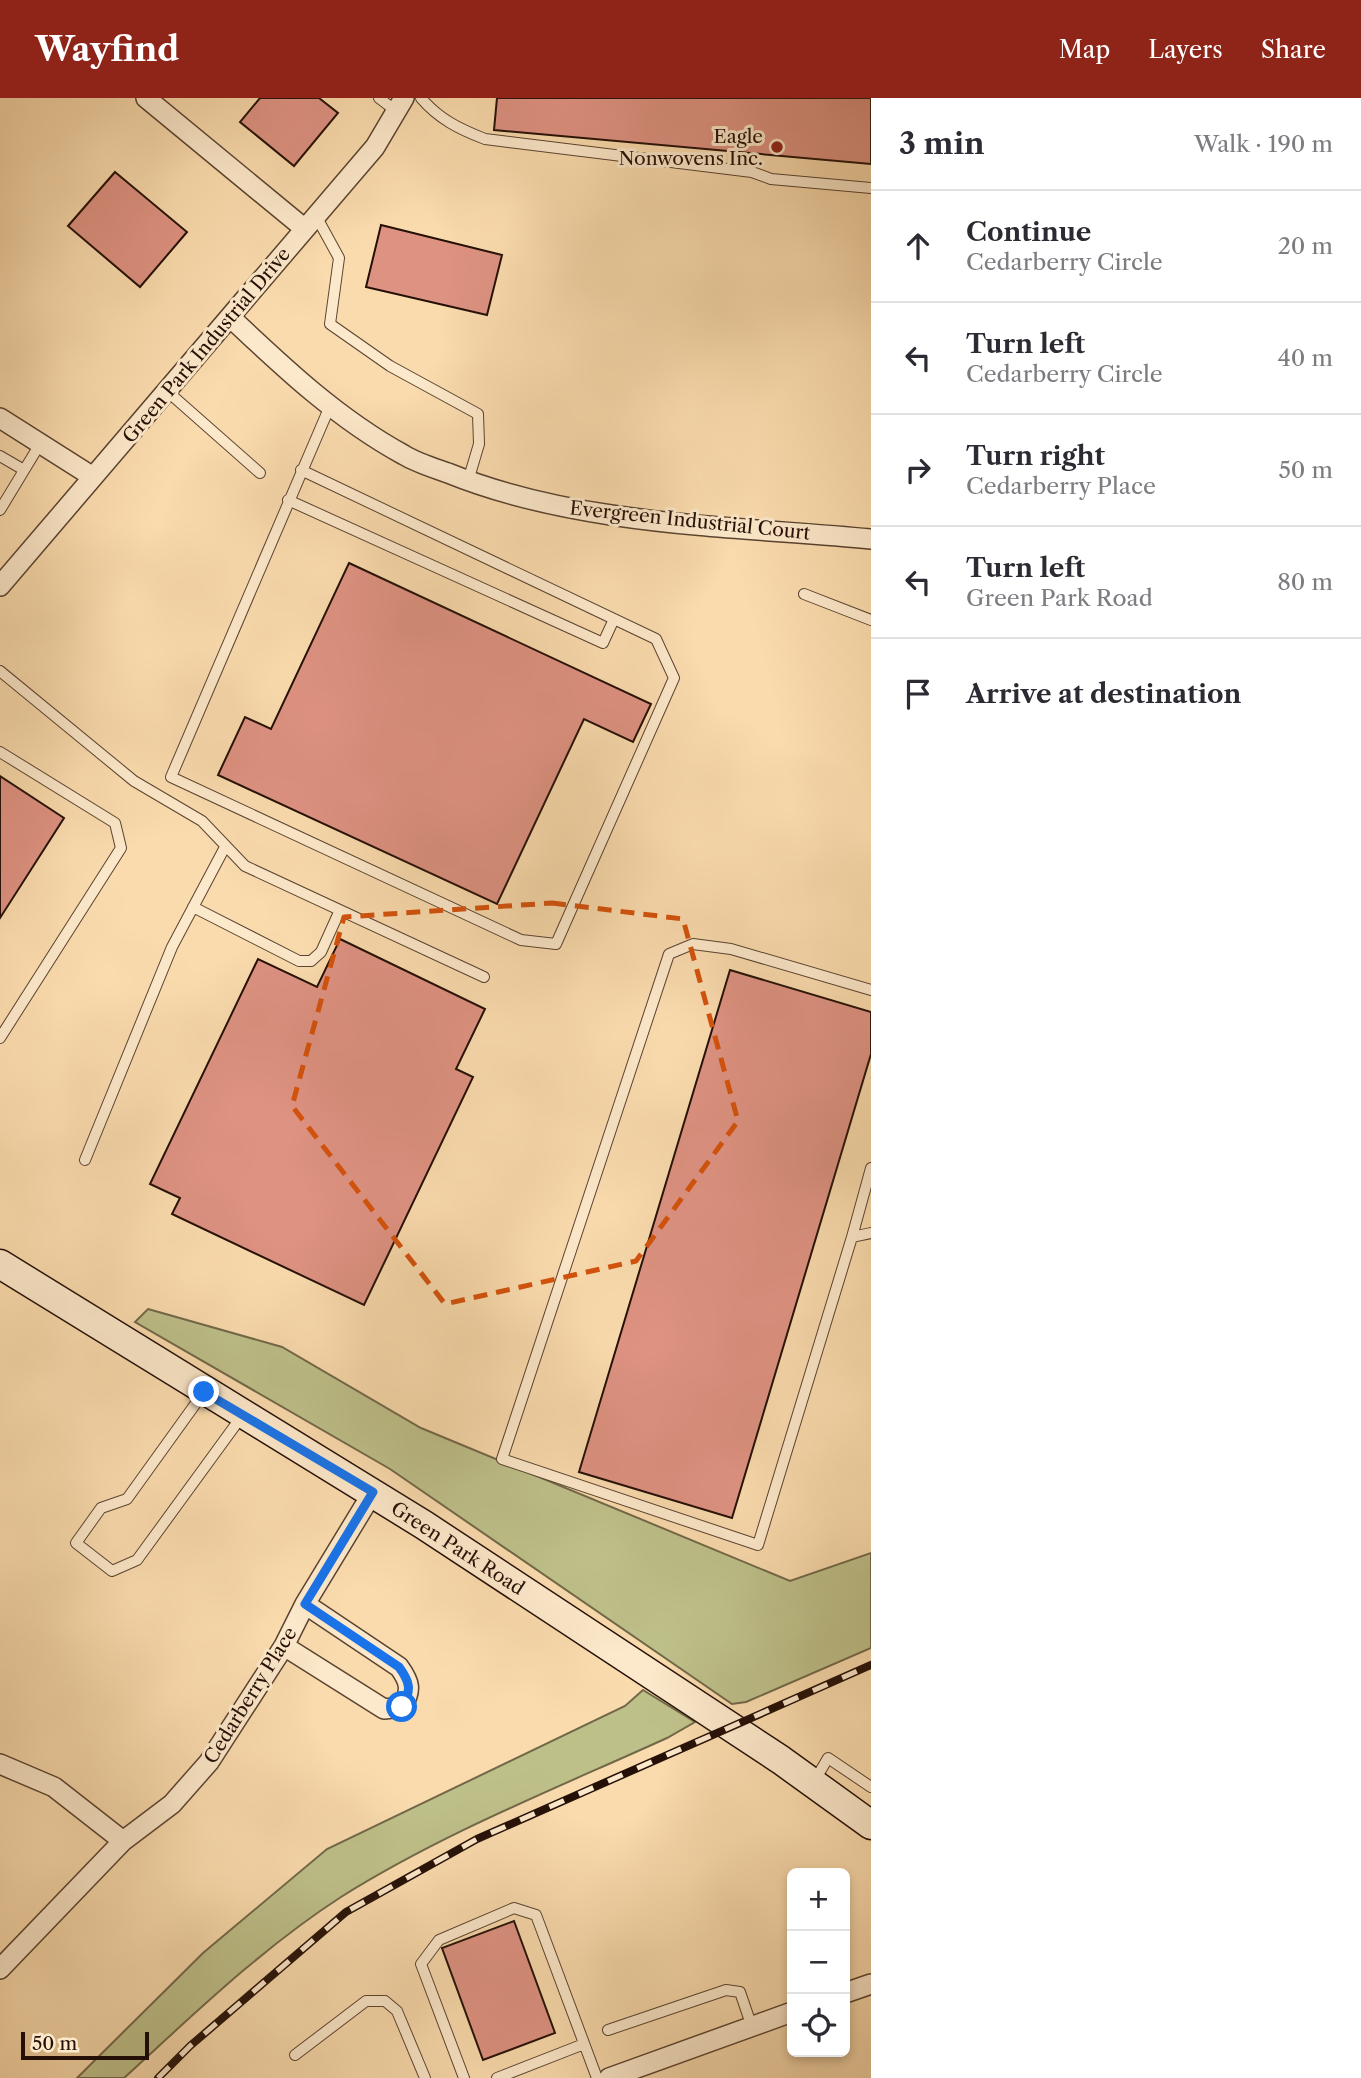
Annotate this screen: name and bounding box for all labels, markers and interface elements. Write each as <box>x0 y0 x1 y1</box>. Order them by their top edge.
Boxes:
text: Wayfind <box>35 29 179 70</box>
text: Map <box>1059 35 1110 64</box>
text: Layers <box>1148 35 1223 64</box>
text: Share <box>1261 35 1326 64</box>
place label: Eagle Nonwovens Inc. <box>619 125 763 170</box>
text: 3 min <box>899 125 985 162</box>
text: Walk · 190 m <box>1194 130 1333 158</box>
marker: Eagle Nonwovens Inc. <box>769 139 785 155</box>
text: Continue <box>966 216 1091 248</box>
icon: ahead <box>899 227 937 265</box>
text: 20 m <box>1278 232 1333 260</box>
street label: Green Park Industrial Drive <box>118 243 295 448</box>
text: Cedarberry Circle <box>966 248 1163 276</box>
text: Turn left <box>966 328 1085 360</box>
icon: left <box>899 339 937 377</box>
text: 40 m <box>1278 344 1333 372</box>
text: Cedarberry Circle <box>966 360 1163 388</box>
text: Turn right <box>966 440 1105 472</box>
icon: right <box>899 451 937 489</box>
text: 50 m <box>1278 456 1333 484</box>
text: Cedarberry Place <box>966 472 1156 500</box>
street label: Evergreen Industrial Court <box>569 496 812 545</box>
text: Turn left <box>966 552 1085 584</box>
icon: left <box>899 563 937 601</box>
text: 80 m <box>1277 568 1333 596</box>
text: Green Park Road <box>966 584 1153 612</box>
icon: arrive <box>899 675 937 713</box>
text: Arrive at destination <box>966 678 1241 710</box>
route end <box>188 1376 219 1407</box>
street label: Green Park Road <box>387 1497 529 1600</box>
street label: Cedarberry Place <box>199 1623 302 1768</box>
route start <box>386 1691 417 1722</box>
map controls <box>787 1868 850 2057</box>
button: + <box>787 1868 850 1931</box>
button: − <box>787 1931 850 1994</box>
button: locate <box>787 1994 850 2057</box>
scale bar <box>21 2029 149 2061</box>
text: 50 m <box>32 2032 77 2055</box>

